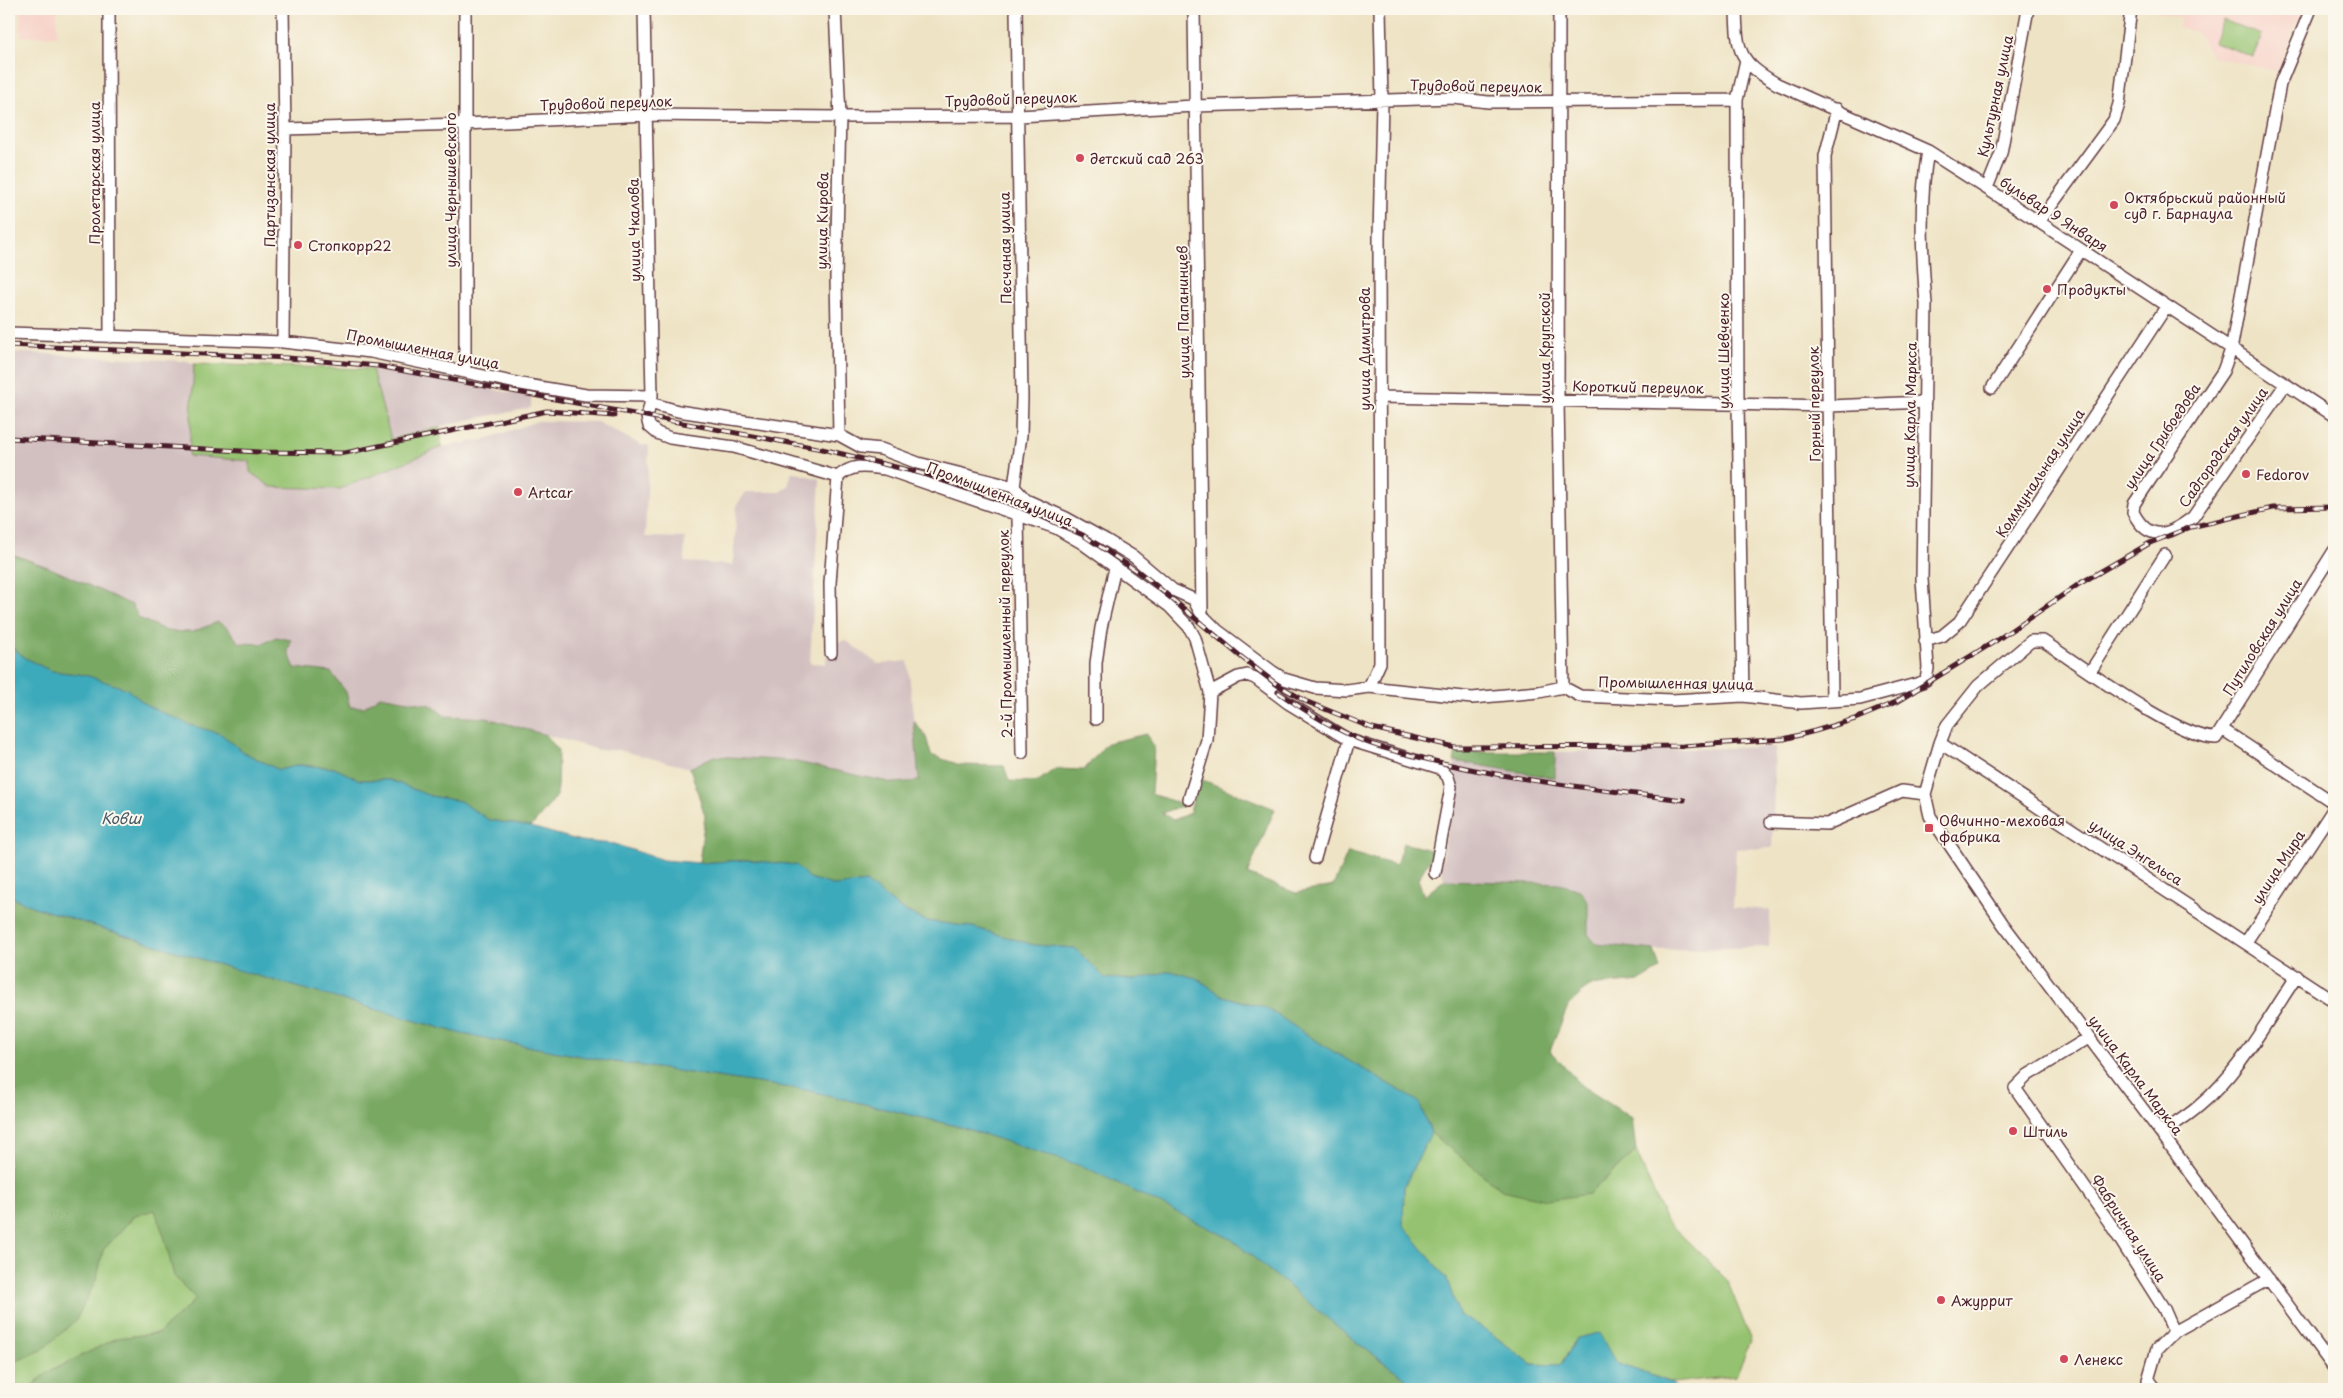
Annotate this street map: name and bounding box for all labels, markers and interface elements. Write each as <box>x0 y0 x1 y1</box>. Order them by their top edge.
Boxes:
street label: Культурная улица <box>1972 33 2018 159</box>
street label: Трудовой переулок <box>1410 74 1543 98</box>
street label: Трудовой переулок <box>945 86 1078 112</box>
street label: Трудовой переулок <box>540 90 673 116</box>
street label: Пролетарская улица <box>84 101 105 244</box>
street label: Партизанская улица <box>259 102 280 247</box>
street label: улица Чернышевского <box>440 112 461 268</box>
place label: детский сад 263 <box>1090 148 1204 169</box>
marker: детский сад 263 <box>1074 152 1086 164</box>
street label: бульвар 9 Января <box>1996 171 2112 257</box>
street label: улица Кирова <box>811 172 833 270</box>
street label: улица Чкалова <box>623 178 645 282</box>
place label: Октябрьский районный суд г. Барнаула <box>2124 187 2286 224</box>
street label: Песчаная улица <box>994 191 1016 304</box>
marker: Октябрьский районный суд г. Барнаула <box>2108 199 2120 211</box>
place label: Стопкорр22 <box>308 235 392 256</box>
marker: Стопкорр22 <box>292 239 304 251</box>
street label: улица Папанинцев <box>1171 245 1195 379</box>
place label: Продукты <box>2057 279 2126 300</box>
marker: Продукты <box>2041 283 2053 295</box>
street label: улица Димитрова <box>1354 287 1375 411</box>
street label: улица Крупской <box>1534 292 1555 404</box>
street label: улица Шевченко <box>1713 293 1734 409</box>
street label: Промышленная улица <box>345 324 501 374</box>
street label: улица Карла Маркса <box>1898 342 1922 488</box>
street label: Горный переулок <box>1802 345 1826 462</box>
street label: Короткий переулок <box>1572 375 1705 399</box>
street label: улица Грибоедова <box>2119 379 2206 493</box>
street label: Садгородская улица <box>2173 382 2273 512</box>
street label: Коммунальная улица <box>1990 404 2090 542</box>
street label: Промышленная улица <box>924 456 1076 532</box>
place label: Fedorov <box>2256 464 2310 485</box>
marker: Fedorov <box>2240 468 2252 480</box>
place label: Artcar <box>528 482 573 503</box>
marker: Artcar <box>512 486 524 498</box>
street label: 2-й Промышленный переулок <box>993 529 1017 738</box>
street label: Путиловская улица <box>2217 574 2307 700</box>
street label: Промышленная улица <box>1598 671 1754 695</box>
water label: Ковш <box>101 806 142 829</box>
place label: Овчинно-меховая фабрика <box>1939 810 2065 847</box>
street label: улица Энгельса <box>2085 814 2187 890</box>
marker: Овчинно-меховая фабрика <box>1923 822 1935 834</box>
street label: улица Мира <box>2246 826 2310 908</box>
street label: улица Карла Маркса <box>2084 1010 2188 1140</box>
place label: Штиль <box>2023 1121 2068 1142</box>
marker: Штиль <box>2007 1125 2019 1137</box>
street label: Фабричная улица <box>2086 1170 2172 1286</box>
place label: Ажуррит <box>1951 1290 2013 1311</box>
marker: Ажуррит <box>1935 1294 1947 1306</box>
place label: Ленекс <box>2074 1349 2123 1370</box>
marker: Ленекс <box>2058 1353 2070 1365</box>

